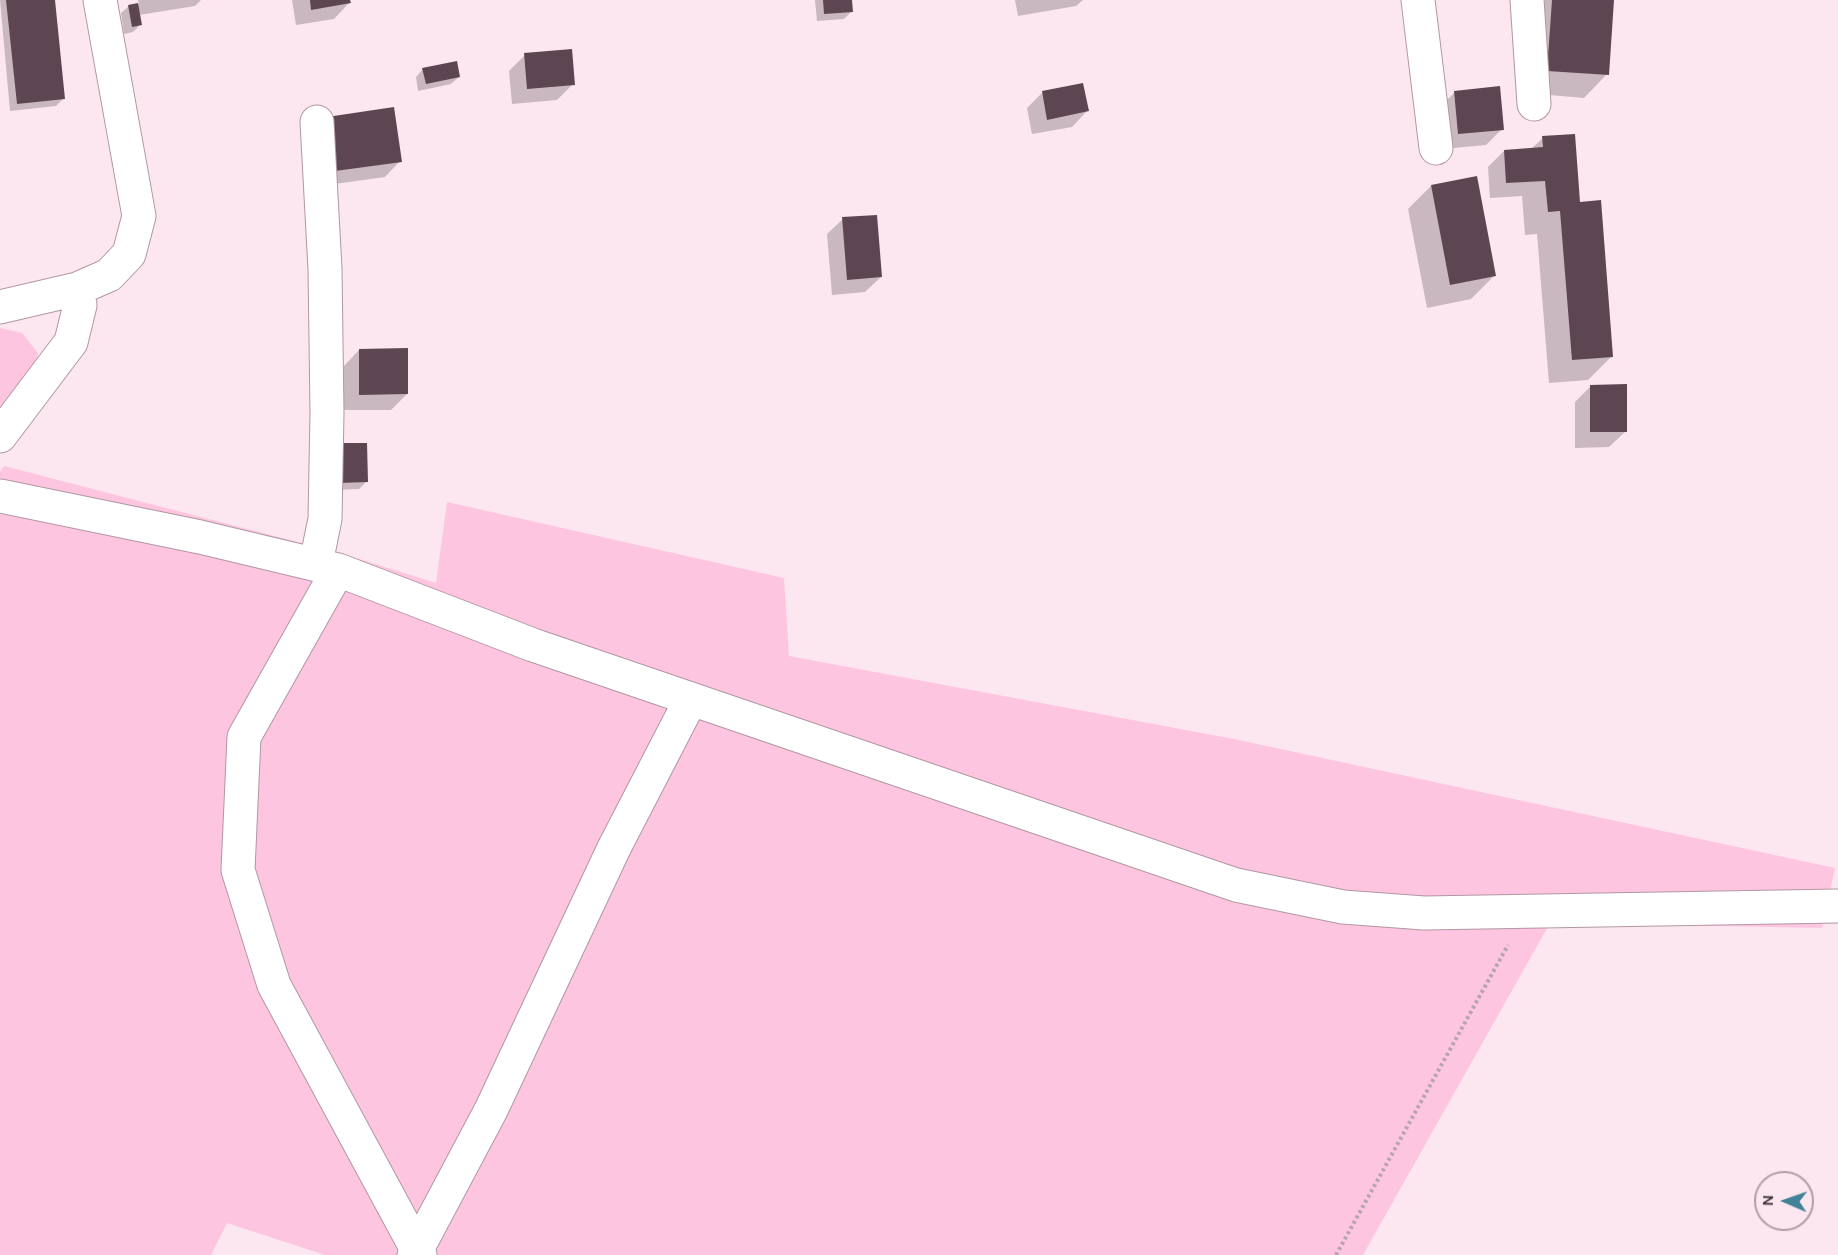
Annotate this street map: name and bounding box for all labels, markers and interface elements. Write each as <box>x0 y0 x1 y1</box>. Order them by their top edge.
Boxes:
north arrow <box>1754 1171 1814 1231</box>
text: N <box>1758 1194 1777 1207</box>

